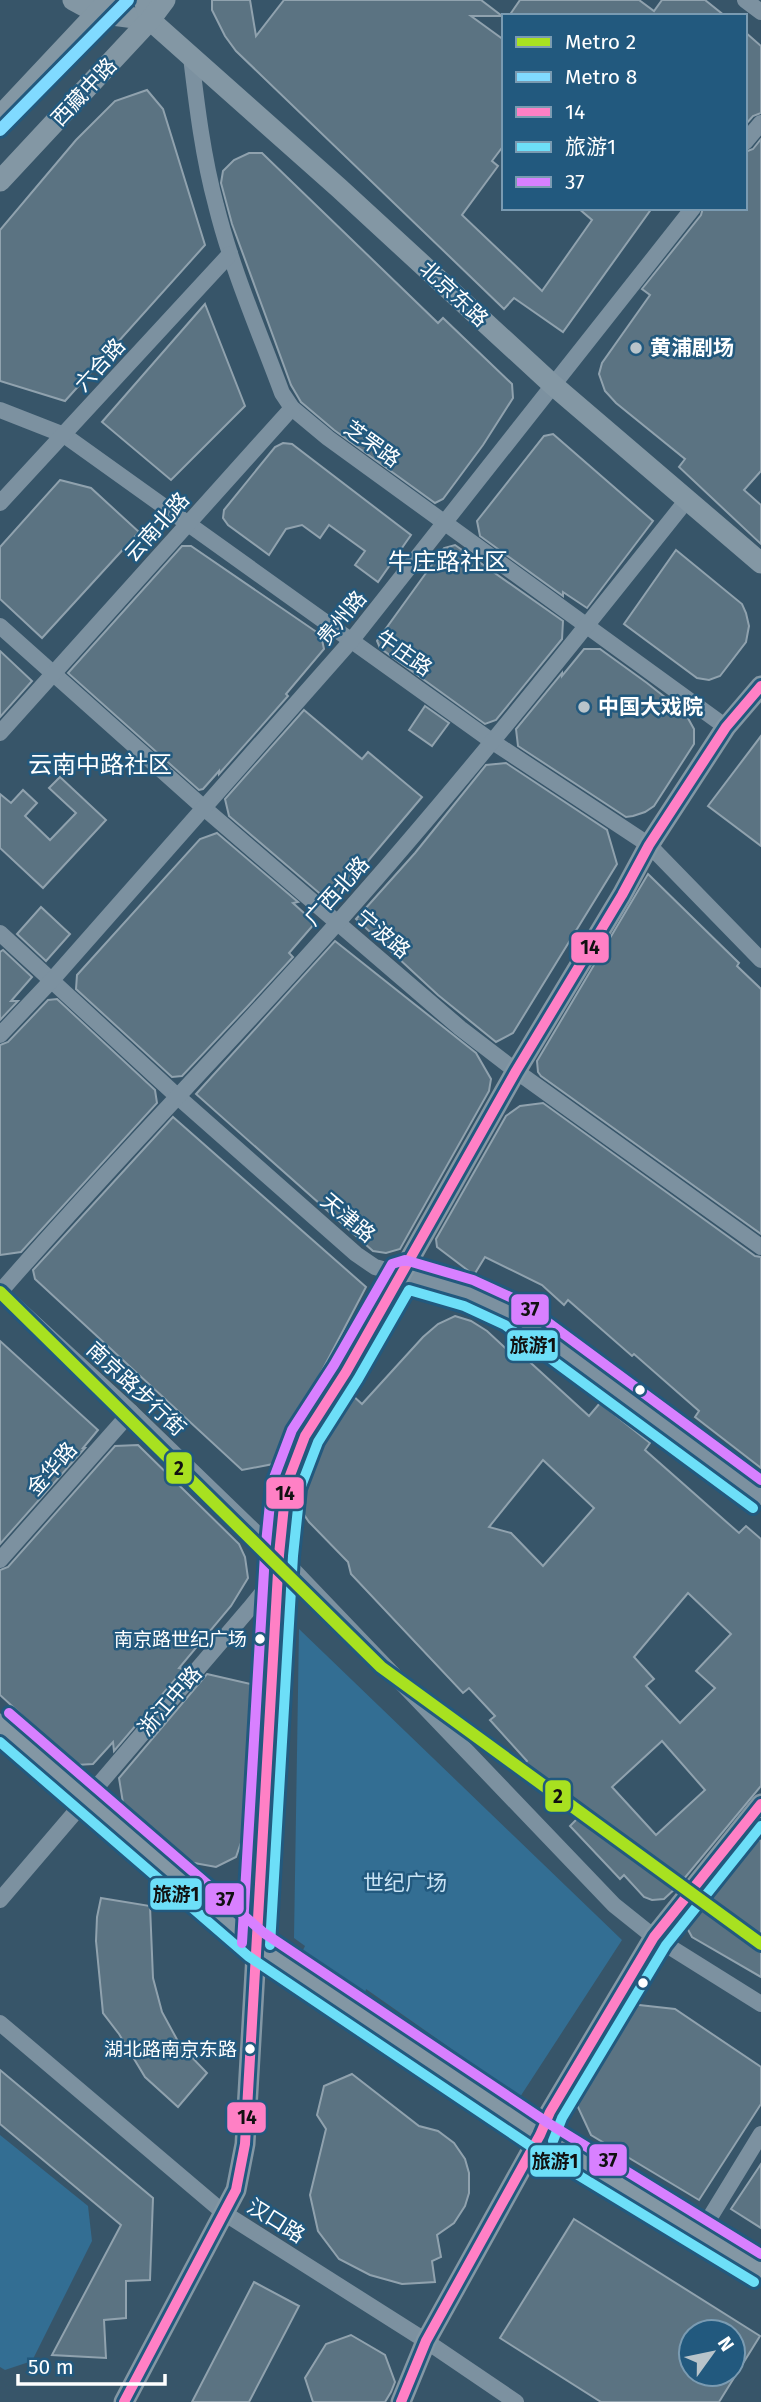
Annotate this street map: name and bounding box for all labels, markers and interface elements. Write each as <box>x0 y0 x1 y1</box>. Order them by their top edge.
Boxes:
legend <box>502 14 747 210</box>
text: Metro 2 <box>565 29 636 55</box>
street label: 西藏中路 <box>46 52 122 132</box>
text: Metro 8 <box>565 64 637 90</box>
text: 14 <box>565 99 585 125</box>
text: 旅游1 <box>565 134 616 160</box>
text: 37 <box>565 169 585 195</box>
street label: 北京东路 <box>414 256 494 332</box>
street label: 六合路 <box>69 333 131 397</box>
place label: 黄浦剧场 <box>650 335 734 361</box>
marker: 黄浦剧场 <box>628 340 644 356</box>
street label: 芝罘路 <box>339 415 405 473</box>
street label: 云南北路 <box>119 487 195 567</box>
district label: 牛庄路社区 <box>388 548 508 576</box>
street label: 贵州路 <box>312 586 372 650</box>
street label: 牛庄路 <box>371 624 437 682</box>
place label: 中国大戏院 <box>598 694 703 720</box>
marker: 中国大戏院 <box>576 699 592 715</box>
district label: 云南中路社区 <box>28 751 172 779</box>
street label: 广西北路 <box>299 851 375 931</box>
street label: 宁波路 <box>351 904 415 964</box>
line badge: 14 <box>570 931 610 964</box>
text: 14 <box>580 936 600 959</box>
street label: 天津路 <box>316 1188 380 1248</box>
line badge: 37 <box>510 1293 550 1326</box>
text: 37 <box>520 1298 539 1321</box>
line badge: 旅游1 <box>506 1329 559 1362</box>
text: 旅游1 <box>510 1334 556 1357</box>
street label: 南京路步行街 <box>81 1337 191 1441</box>
unlabelled marker <box>633 1383 647 1397</box>
street label: 金华路 <box>22 1437 82 1501</box>
line badge: 2 <box>165 1451 193 1485</box>
text: 2 <box>174 1457 184 1480</box>
line badge: 14 <box>265 1476 305 1510</box>
text: 14 <box>275 1482 295 1505</box>
place label: 南京路世纪广场 <box>114 1628 247 1651</box>
marker: 南京路世纪广场 <box>253 1632 267 1646</box>
street label: 浙江中路 <box>133 1661 207 1741</box>
line badge: 2 <box>544 1779 572 1813</box>
text: 2 <box>553 1785 563 1808</box>
park label: 世纪广场 <box>363 1870 447 1896</box>
line badge: 旅游1 <box>149 1877 203 1911</box>
line badge: 37 <box>204 1882 245 1916</box>
text: 旅游1 <box>153 1883 199 1906</box>
text: 37 <box>215 1888 234 1911</box>
unlabelled marker <box>636 1976 650 1990</box>
place label: 湖北路南京东路 <box>104 2038 237 2061</box>
marker: 湖北路南京东路 <box>243 2042 257 2056</box>
line badge: 14 <box>226 2101 267 2134</box>
text: 14 <box>237 2106 257 2129</box>
line badge: 37 <box>588 2143 628 2177</box>
line badge: 旅游1 <box>529 2144 582 2178</box>
text: 37 <box>598 2149 617 2172</box>
text: 旅游1 <box>532 2150 578 2173</box>
street label: 汉口路 <box>242 2193 310 2249</box>
north arrow <box>677 2318 747 2388</box>
text: N <box>713 2332 739 2356</box>
scale bar <box>18 2342 164 2386</box>
text: 50 m <box>28 2354 74 2380</box>

